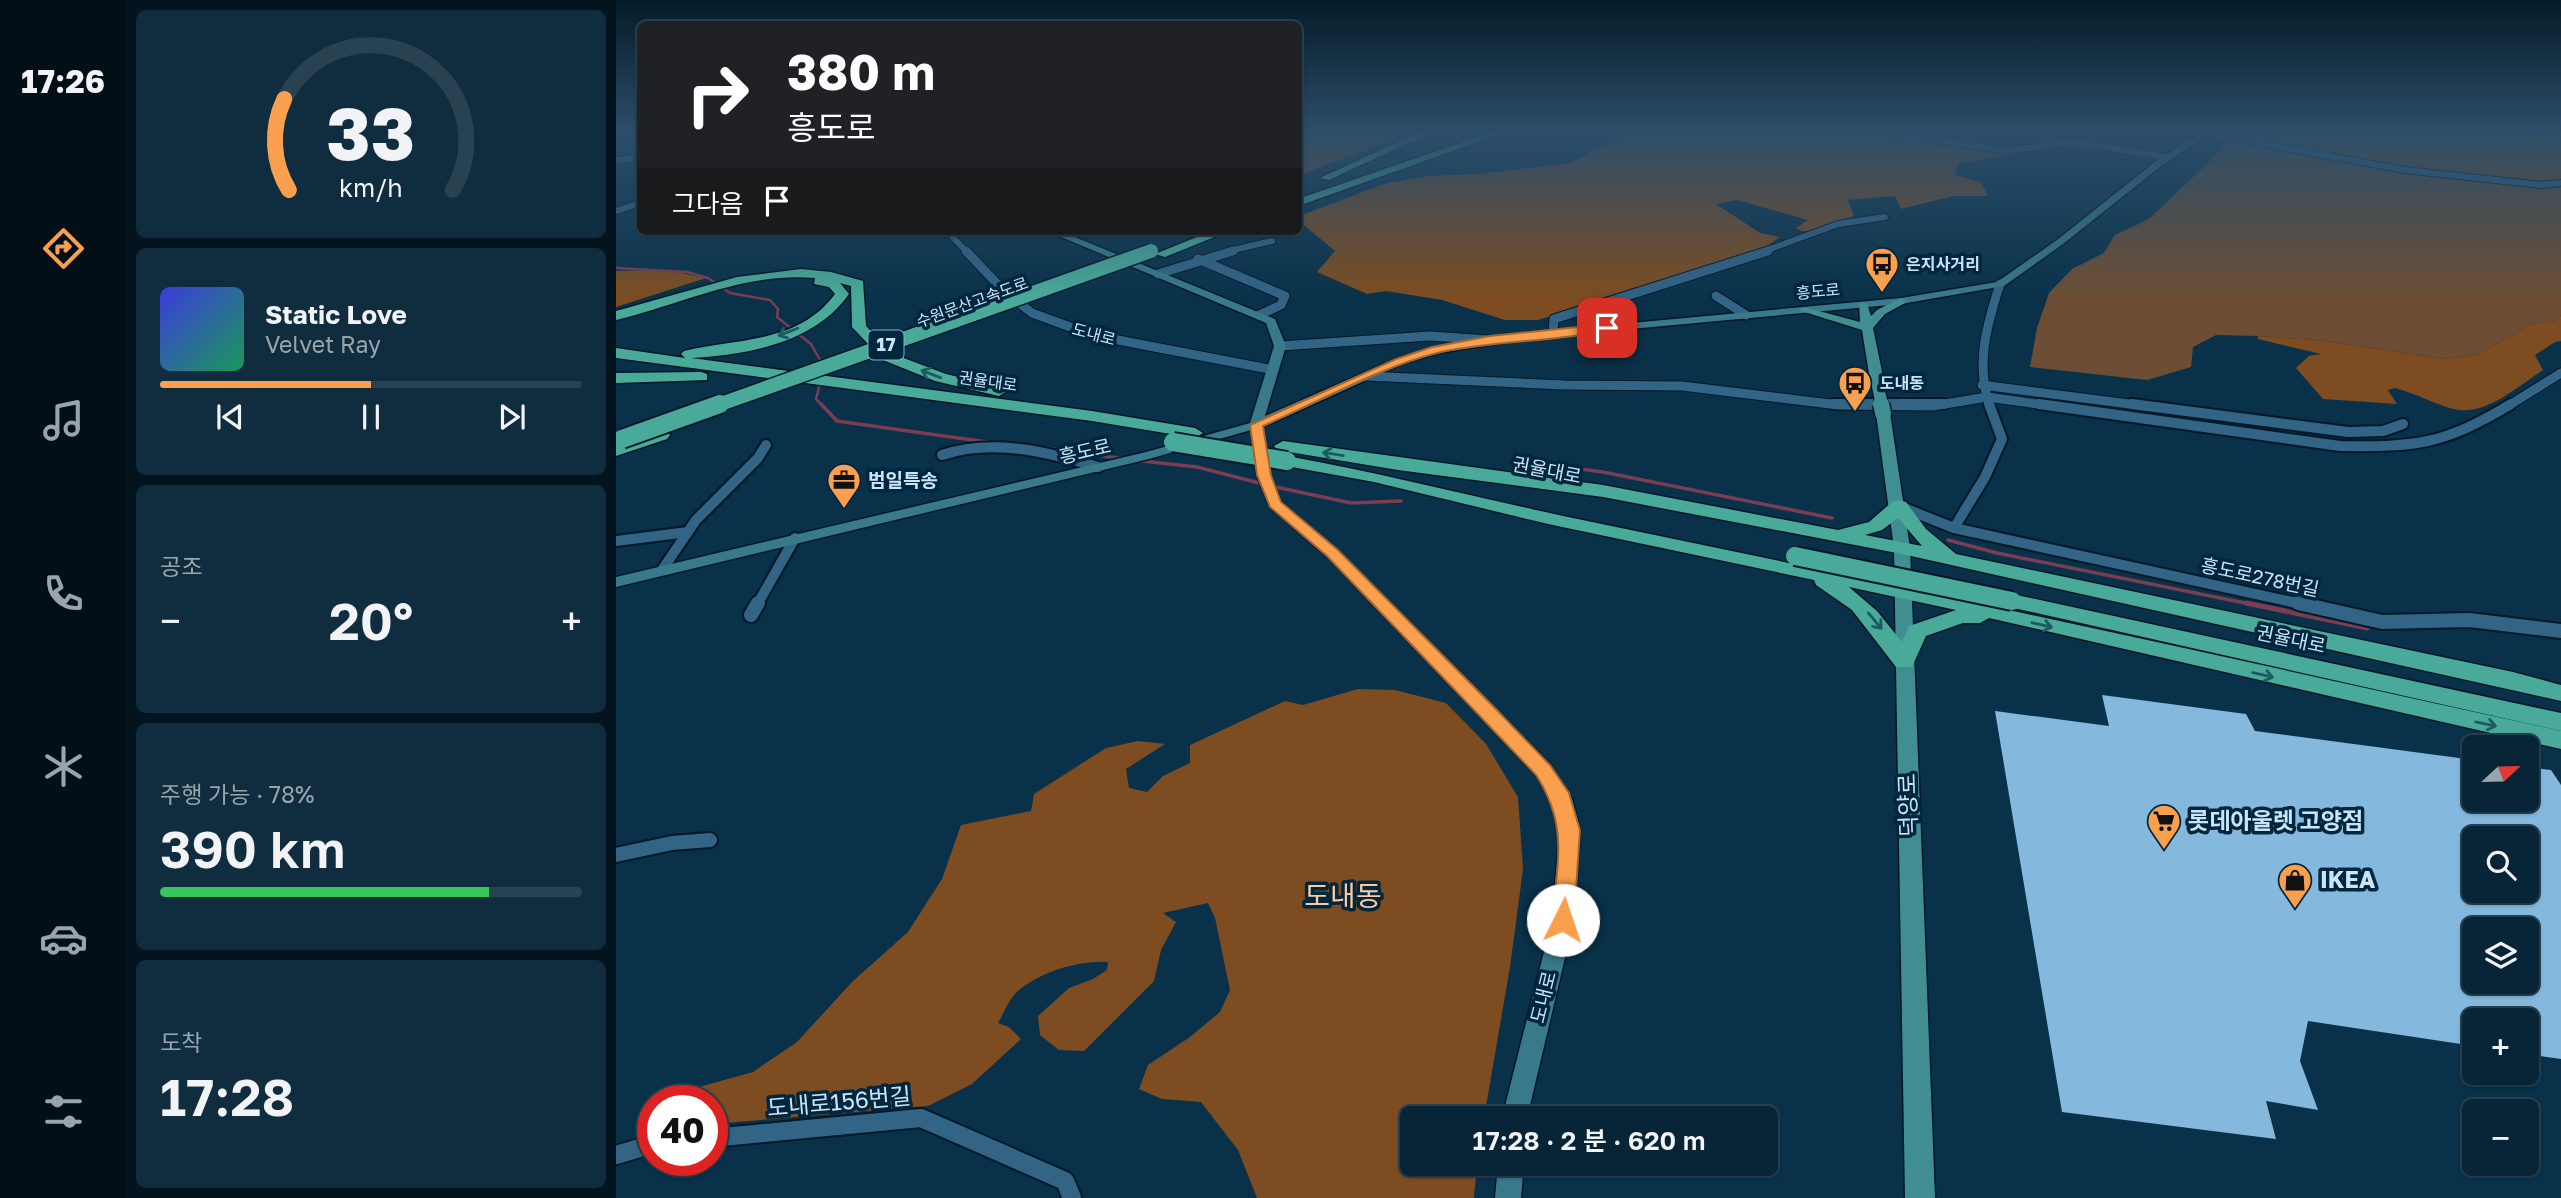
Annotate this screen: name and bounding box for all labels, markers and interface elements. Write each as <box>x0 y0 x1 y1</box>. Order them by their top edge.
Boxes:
text: 380 m <box>787 42 935 101</box>
icon: right <box>672 49 763 140</box>
text: 17:26 <box>21 62 105 100</box>
text: 33 <box>327 89 415 176</box>
text: 흥도로 <box>787 108 875 146</box>
text: km/h <box>339 172 403 203</box>
icon: arrive <box>758 182 796 220</box>
text: 그다음 <box>672 188 744 219</box>
icon: directions <box>39 224 88 273</box>
bus stop icon: 은지사거리 <box>1863 245 1901 294</box>
place label: 은지사거리 <box>1906 254 1980 274</box>
street label: 수원문산고속도로 <box>913 272 1031 332</box>
street label: 흥도로 <box>1795 279 1841 303</box>
pin <box>1577 298 1637 358</box>
text: Static Love <box>265 299 407 330</box>
icon: arrive <box>1588 309 1626 347</box>
street label: 도내로 <box>1070 319 1118 349</box>
one-way arrow <box>778 327 800 340</box>
text: Velvet Ray <box>265 330 381 358</box>
road number: 17 <box>868 330 904 360</box>
bus stop icon: 도내동 <box>1836 364 1874 413</box>
one-way arrow <box>921 367 942 380</box>
street label: 권율대로 <box>957 367 1019 395</box>
place label: 도내동 <box>1880 373 1924 393</box>
icon: music <box>39 396 88 445</box>
icon: previous <box>211 398 249 436</box>
icon: pause <box>352 398 390 436</box>
icon: next <box>493 398 531 436</box>
street label: 흥도로 <box>1057 433 1113 468</box>
one-way arrow <box>1322 447 1345 460</box>
street label: 권율대로 <box>1511 452 1584 487</box>
office icon: 범일특송 <box>825 461 863 510</box>
place label: 범일특송 <box>868 468 938 491</box>
text: 공조 <box>160 552 202 580</box>
street label: 흥도로278번길 <box>2199 553 2321 600</box>
icon: phone <box>39 569 88 618</box>
text: 20° <box>329 589 413 651</box>
text: − <box>160 598 181 643</box>
text: + <box>561 598 582 643</box>
one-way arrow <box>1867 612 1883 630</box>
one-way arrow <box>2030 619 2053 632</box>
street label: 권율대로 <box>2255 620 2328 657</box>
one-way arrow <box>2252 669 2274 682</box>
one-way arrow <box>2474 718 2497 732</box>
north arrow <box>2462 735 2539 812</box>
map controls <box>2462 735 2539 1176</box>
icon: climate <box>39 742 88 791</box>
street label: 덕양로 <box>1892 773 1922 837</box>
text: 주행 가능 · 78% <box>160 780 314 808</box>
supermarket icon: 롯데아울렛 고양점 <box>2145 802 2183 851</box>
place label: 롯데아울렛 고양점 <box>2188 806 2363 834</box>
text: 390 km <box>160 817 345 879</box>
button: search <box>2462 826 2539 903</box>
shop icon: IKEA <box>2276 861 2314 910</box>
place label: IKEA <box>2320 865 2376 893</box>
district label: 도내동 <box>1304 879 1382 912</box>
position arrow <box>1526 883 1600 957</box>
icon: car <box>39 914 88 963</box>
button: layers <box>2462 917 2539 994</box>
street label: 도내로 <box>1525 969 1560 1025</box>
button: + <box>2462 1008 2539 1085</box>
text: 도착 <box>160 1028 202 1056</box>
text: 17:28 <box>160 1065 294 1127</box>
street label: 도내로156번길 <box>766 1081 912 1121</box>
speed limit sign: 40 <box>637 1085 728 1176</box>
icon: filters <box>39 1087 88 1136</box>
button: − <box>2462 1099 2539 1176</box>
text: 17:28 · 2 분 · 620 m <box>1473 1125 1705 1156</box>

